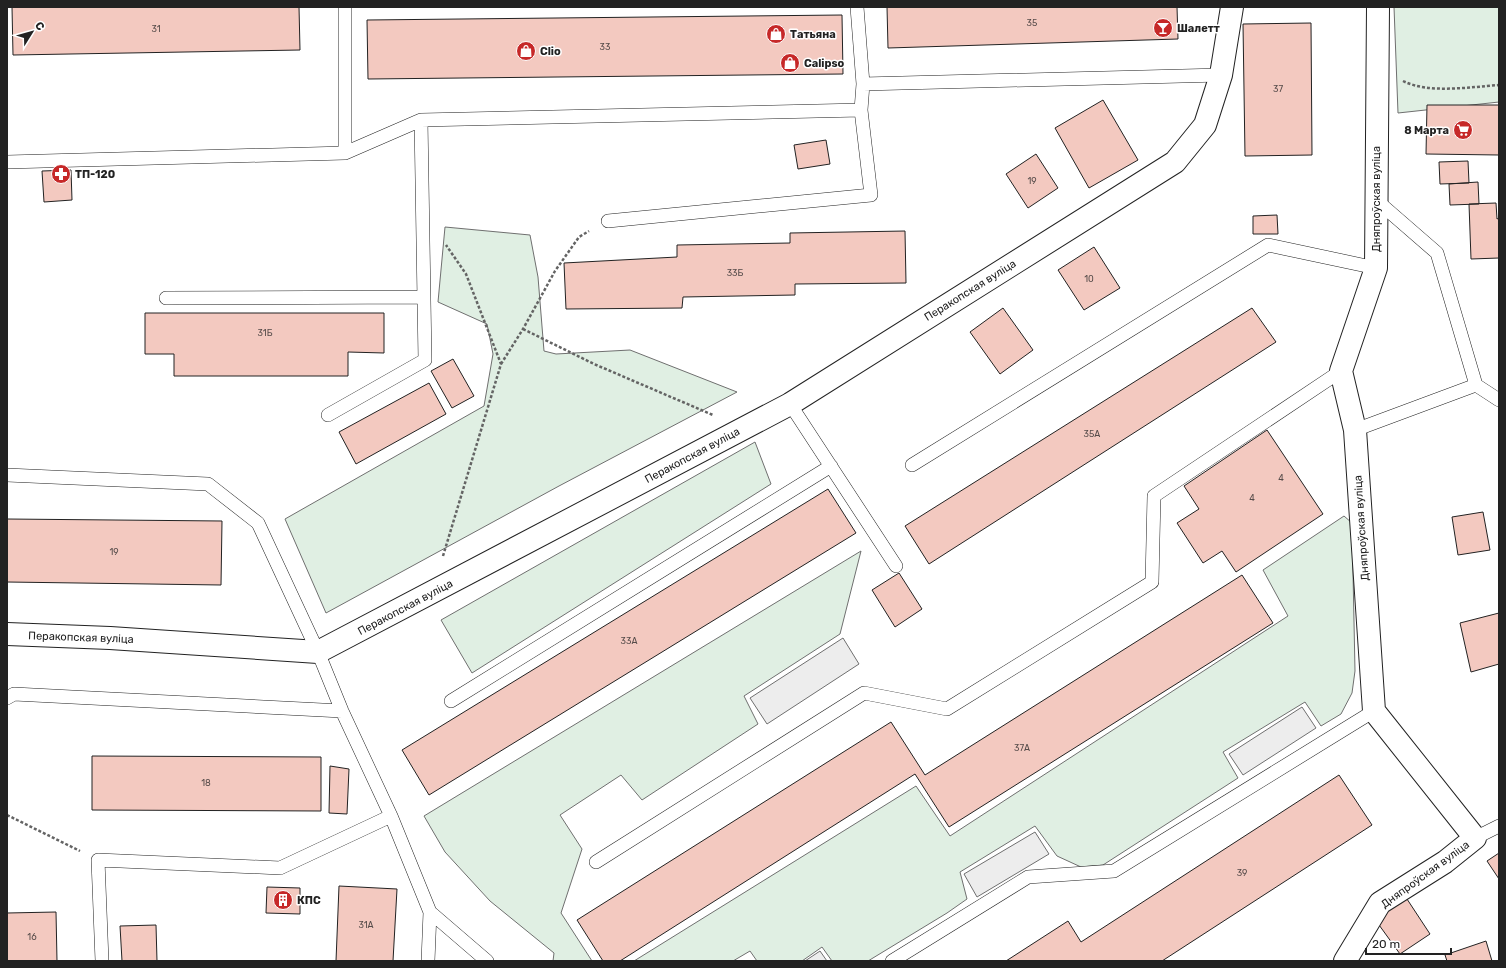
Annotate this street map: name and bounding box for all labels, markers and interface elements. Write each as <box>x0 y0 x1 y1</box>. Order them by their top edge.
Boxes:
north arrow <box>12 12 52 52</box>
bar icon: Шалетт <box>1152 17 1174 39</box>
house number: 35 <box>1027 18 1037 28</box>
text: С <box>32 19 47 33</box>
place label: Шалетт <box>1177 22 1220 35</box>
shop icon: Татьяна <box>765 23 787 45</box>
house number: 31 <box>151 24 161 34</box>
place label: Татьяна <box>790 28 836 41</box>
shop icon: Clio <box>515 40 537 62</box>
house number: 33 <box>600 42 610 52</box>
place label: Clio <box>540 45 561 58</box>
shop icon: Calipso <box>779 52 801 74</box>
place label: Calipso <box>804 57 845 70</box>
house number: 37 <box>1273 84 1283 94</box>
supermarket icon: 8 Марта <box>1452 119 1474 141</box>
place label: 8 Марта <box>1404 124 1449 137</box>
street label: Дняпроўская вуліца <box>1370 146 1383 252</box>
pharmacy icon: ТП-120 <box>50 163 72 185</box>
place label: ТП-120 <box>75 168 115 181</box>
house number: 19 <box>1027 176 1037 186</box>
street label: Перакопская вуліца <box>922 257 1018 324</box>
house number: 33Б <box>727 268 744 278</box>
house number: 10 <box>1084 274 1094 284</box>
house number: 31Б <box>258 328 273 338</box>
street label: Перакопская вуліца <box>643 425 742 486</box>
house number: 35А <box>1084 429 1100 439</box>
house number: 4 <box>1278 473 1284 483</box>
street label: Дняпроўская вуліца <box>1351 475 1372 581</box>
house number: 4 <box>1249 493 1255 503</box>
house number: 19 <box>109 547 119 557</box>
street label: Перакопская вуліца <box>356 577 455 638</box>
street label: Перакопская вуліца <box>28 629 134 646</box>
house number: 33А <box>621 636 637 646</box>
house number: 37А <box>1014 743 1030 753</box>
house number: 18 <box>201 778 211 788</box>
street label: Дняпроўская вуліца <box>1379 838 1472 911</box>
house number: 39 <box>1237 868 1247 878</box>
building icon: КПС <box>272 889 294 911</box>
place label: КПС <box>297 894 321 907</box>
house number: 31А <box>358 920 374 930</box>
scale bar <box>1366 930 1451 956</box>
house number: 16 <box>27 932 37 942</box>
text: 20 m <box>1372 937 1400 951</box>

